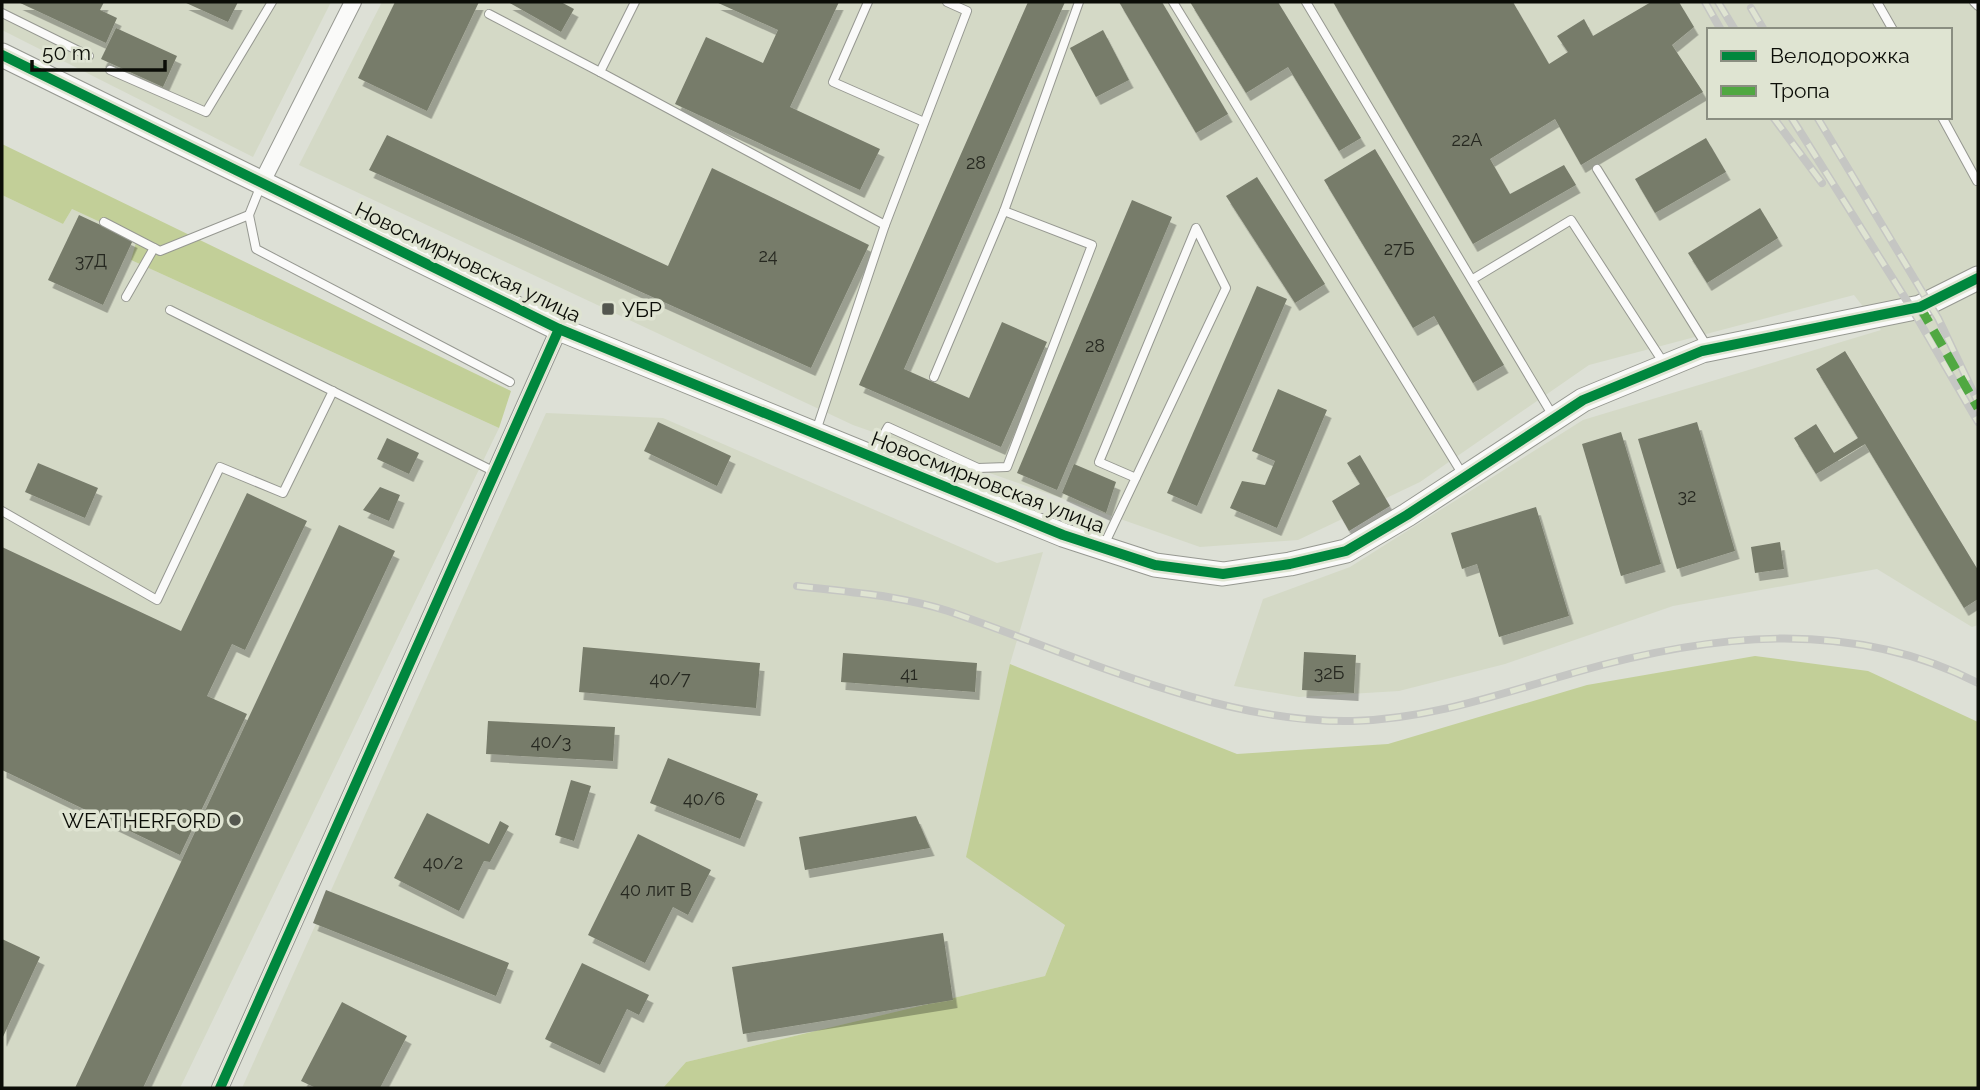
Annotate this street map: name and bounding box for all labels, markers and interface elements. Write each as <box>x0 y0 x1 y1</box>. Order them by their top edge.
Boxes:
scale bar <box>32 28 164 72</box>
legend <box>1707 28 1952 119</box>
text: 50 m <box>42 40 91 65</box>
text: Велодорожка <box>1770 43 1910 68</box>
text: Тропа <box>1770 78 1830 103</box>
house number: 22А <box>1452 129 1482 150</box>
house number: 28 <box>966 152 986 173</box>
street label: Новосмирновская улица <box>351 196 585 328</box>
house number: 27Б <box>1384 238 1415 259</box>
house number: 24 <box>758 245 778 266</box>
house number: 37Д <box>75 250 107 271</box>
place label: УБР <box>622 297 662 322</box>
marker: УБР <box>600 301 616 317</box>
house number: 28 <box>1085 335 1105 356</box>
street label: Новосмирновская улица <box>868 426 1108 538</box>
house number: 32 <box>1678 485 1697 506</box>
house number: 32Б <box>1314 662 1345 683</box>
house number: 41 <box>900 663 918 684</box>
house number: 40/7 <box>649 668 691 689</box>
house number: 40/3 <box>531 731 571 752</box>
house number: 40/6 <box>683 788 725 809</box>
place label: WEATHERFORD <box>62 808 221 833</box>
marker: WEATHERFORD <box>227 812 243 828</box>
house number: 40/2 <box>423 852 463 873</box>
house number: 40 лит В <box>620 879 692 900</box>

